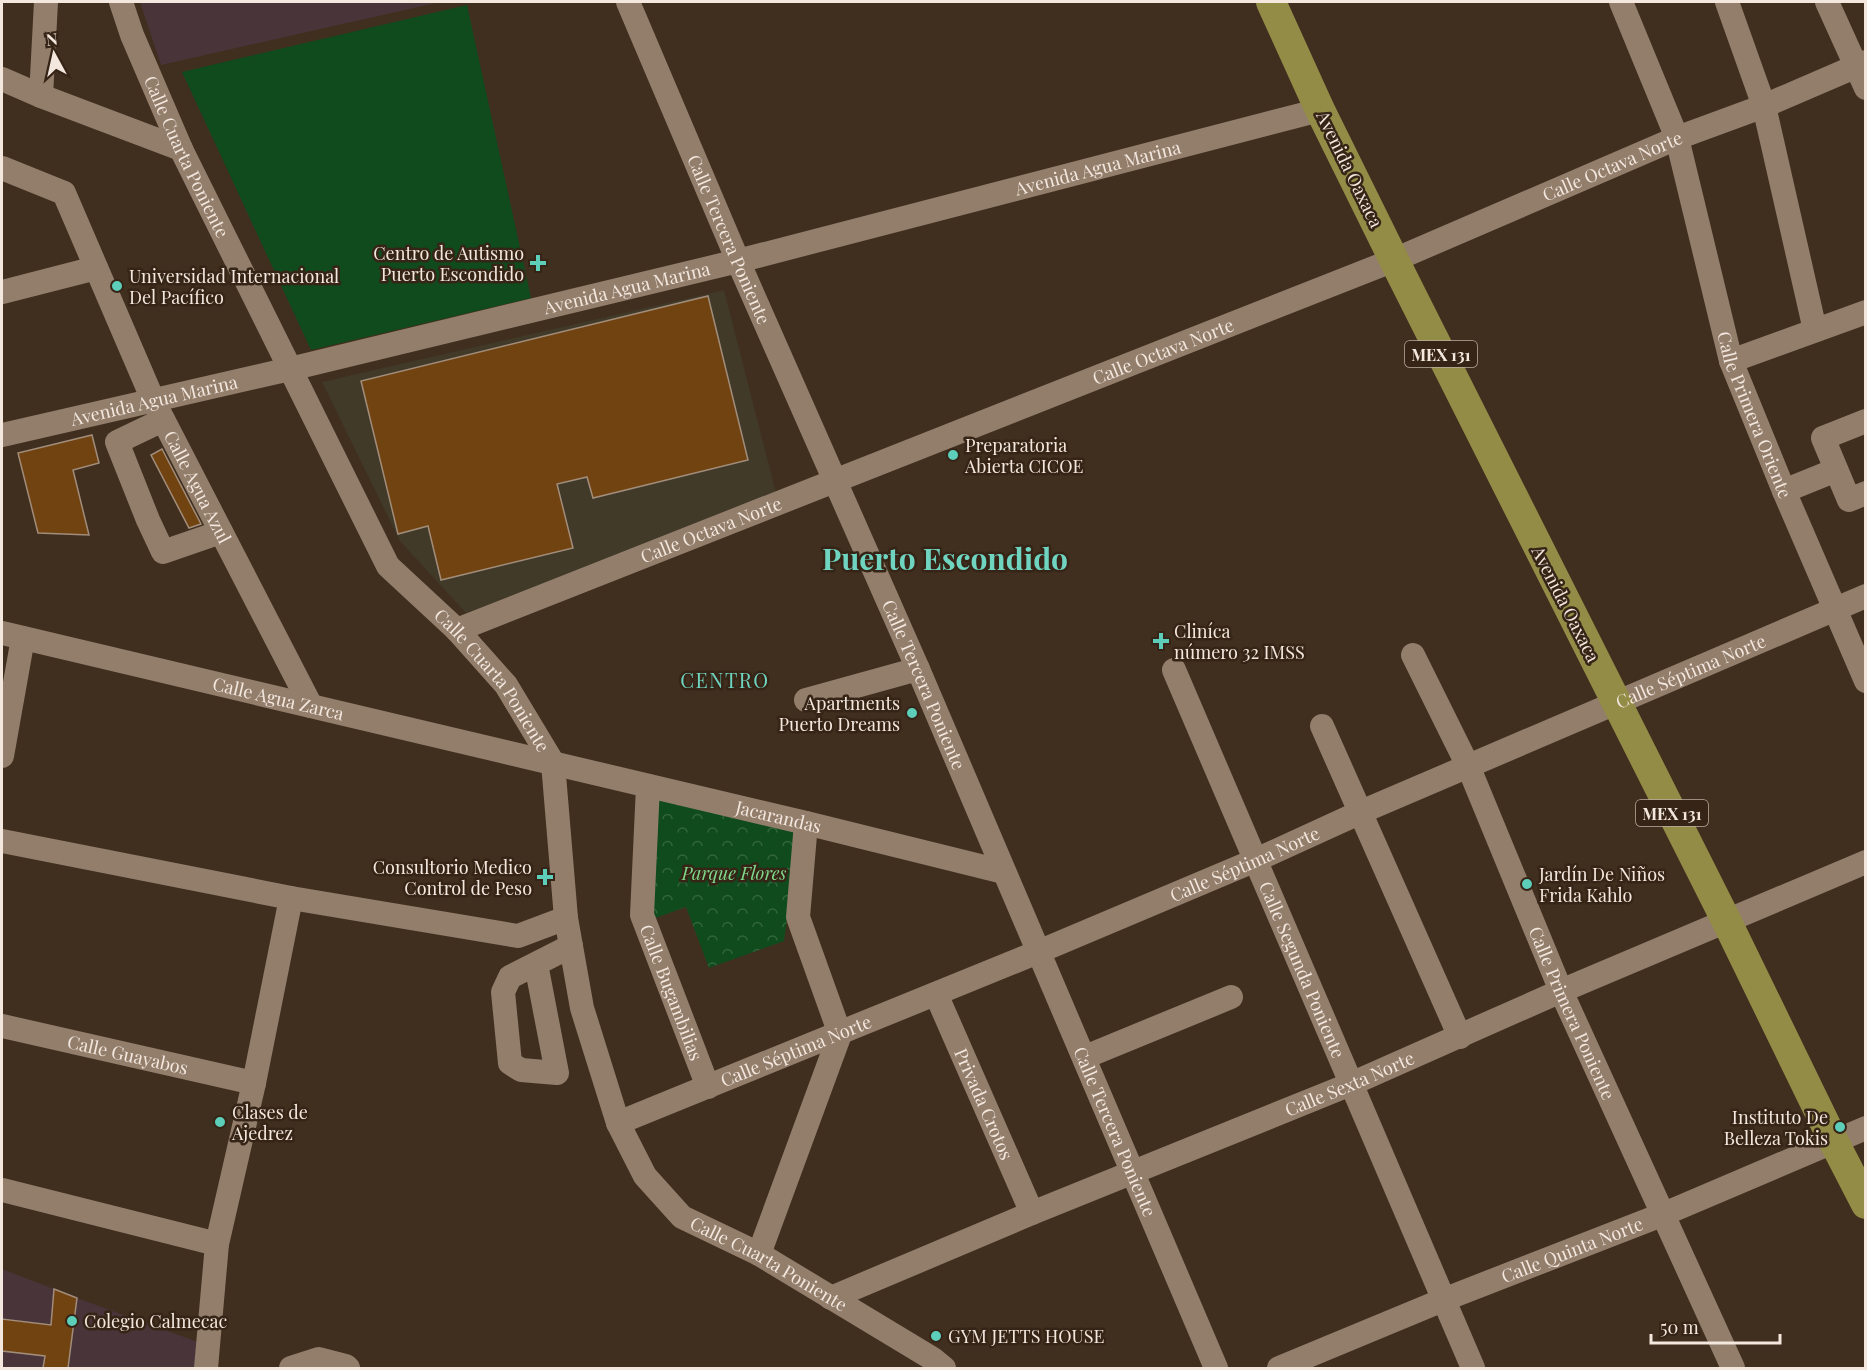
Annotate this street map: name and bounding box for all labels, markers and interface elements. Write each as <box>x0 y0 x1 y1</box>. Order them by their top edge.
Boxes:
north arrow <box>24 24 84 84</box>
text: N <box>45 27 59 50</box>
street label: Calle Cuarta Poniente <box>139 72 235 241</box>
street label: Avenida Oaxaca <box>1311 106 1389 231</box>
street label: Calle Octava Norte <box>1539 125 1686 207</box>
street label: Avenida Agua Marina <box>1011 135 1183 201</box>
street label: Calle Tercera Poniente <box>682 151 776 328</box>
place label: Centro de Autismo Puerto Escondido <box>373 241 524 286</box>
marker: Centro de Autismo Puerto Escondido <box>529 254 547 272</box>
street label: Avenida Agua Marina <box>540 256 713 320</box>
place label: Universidad Internacional Del Pacífico <box>129 264 339 309</box>
marker: Universidad Internacional Del Pacífico <box>110 279 124 293</box>
street label: Calle Octava Norte <box>1089 313 1237 390</box>
street label: Calle Primera Oriente <box>1712 329 1798 502</box>
road number: MEX 131 <box>1405 341 1477 367</box>
street label: Avenida Agua Marina <box>67 369 240 431</box>
street label: Calle Agua Azul <box>159 426 237 548</box>
place label: Preparatoria Abierta CICOE <box>964 433 1083 478</box>
marker: Preparatoria Abierta CICOE <box>946 448 960 462</box>
street label: Calle Octava Norte <box>637 491 785 568</box>
district label: Puerto Escondido <box>822 538 1068 578</box>
street label: Avenida Oaxaca <box>1526 541 1606 666</box>
street label: Calle Tercera Poniente <box>877 596 971 773</box>
street label: Calle Cuarta Poniente <box>429 603 555 756</box>
place label: Cliníca número 32 IMSS <box>1174 619 1305 664</box>
street label: Calle Séptima Norte <box>1612 628 1769 714</box>
marker: Cliníca número 32 IMSS <box>1152 632 1170 650</box>
district label: CENTRO <box>680 666 770 693</box>
street label: Calle Agua Zarca <box>210 671 346 725</box>
place label: Apartments Puerto Dreams <box>778 691 900 736</box>
marker: Apartments Puerto Dreams <box>905 706 919 720</box>
street label: Jacarandas <box>732 795 824 838</box>
road number: MEX 131 <box>1636 800 1708 826</box>
street label: Calle Séptima Norte <box>1166 821 1323 907</box>
place label: Consultorio Medico Control de Peso <box>373 855 532 900</box>
park label: Parque Flores <box>681 861 786 885</box>
place label: Jardín De Niños Frida Kahlo <box>1538 862 1665 907</box>
marker: Consultorio Medico Control de Peso <box>536 868 554 886</box>
marker: Jardín De Niños Frida Kahlo <box>1520 877 1534 891</box>
street label: Calle Segunda Poniente <box>1254 878 1351 1062</box>
street label: Calle Bugambilias <box>635 921 709 1064</box>
street label: Calle Primera Poniente <box>1524 923 1621 1103</box>
street label: Calle Séptima Norte <box>717 1009 875 1092</box>
street label: Calle Guayabos <box>65 1029 190 1080</box>
street label: Calle Tercera Poniente <box>1068 1043 1162 1220</box>
street label: Privada Crotos <box>949 1044 1019 1163</box>
street label: Calle Sexta Norte <box>1281 1046 1418 1122</box>
place label: Clases de Ajedrez <box>231 1100 308 1145</box>
place label: Instituto De Belleza Tokis <box>1724 1105 1828 1150</box>
marker: Clases de Ajedrez <box>213 1115 227 1129</box>
marker: Instituto De Belleza Tokis <box>1833 1120 1847 1134</box>
street label: Calle Cuarta Poniente <box>686 1211 852 1317</box>
street label: Calle Quinta Norte <box>1498 1211 1646 1288</box>
scale bar <box>1651 1307 1780 1345</box>
place label: Colegio Calmecac <box>84 1309 228 1333</box>
marker: Colegio Calmecac <box>65 1314 79 1328</box>
text: 50 m <box>1660 1315 1699 1339</box>
place label: GYM JETTS HOUSE <box>948 1324 1105 1348</box>
marker: GYM JETTS HOUSE <box>929 1329 943 1343</box>

